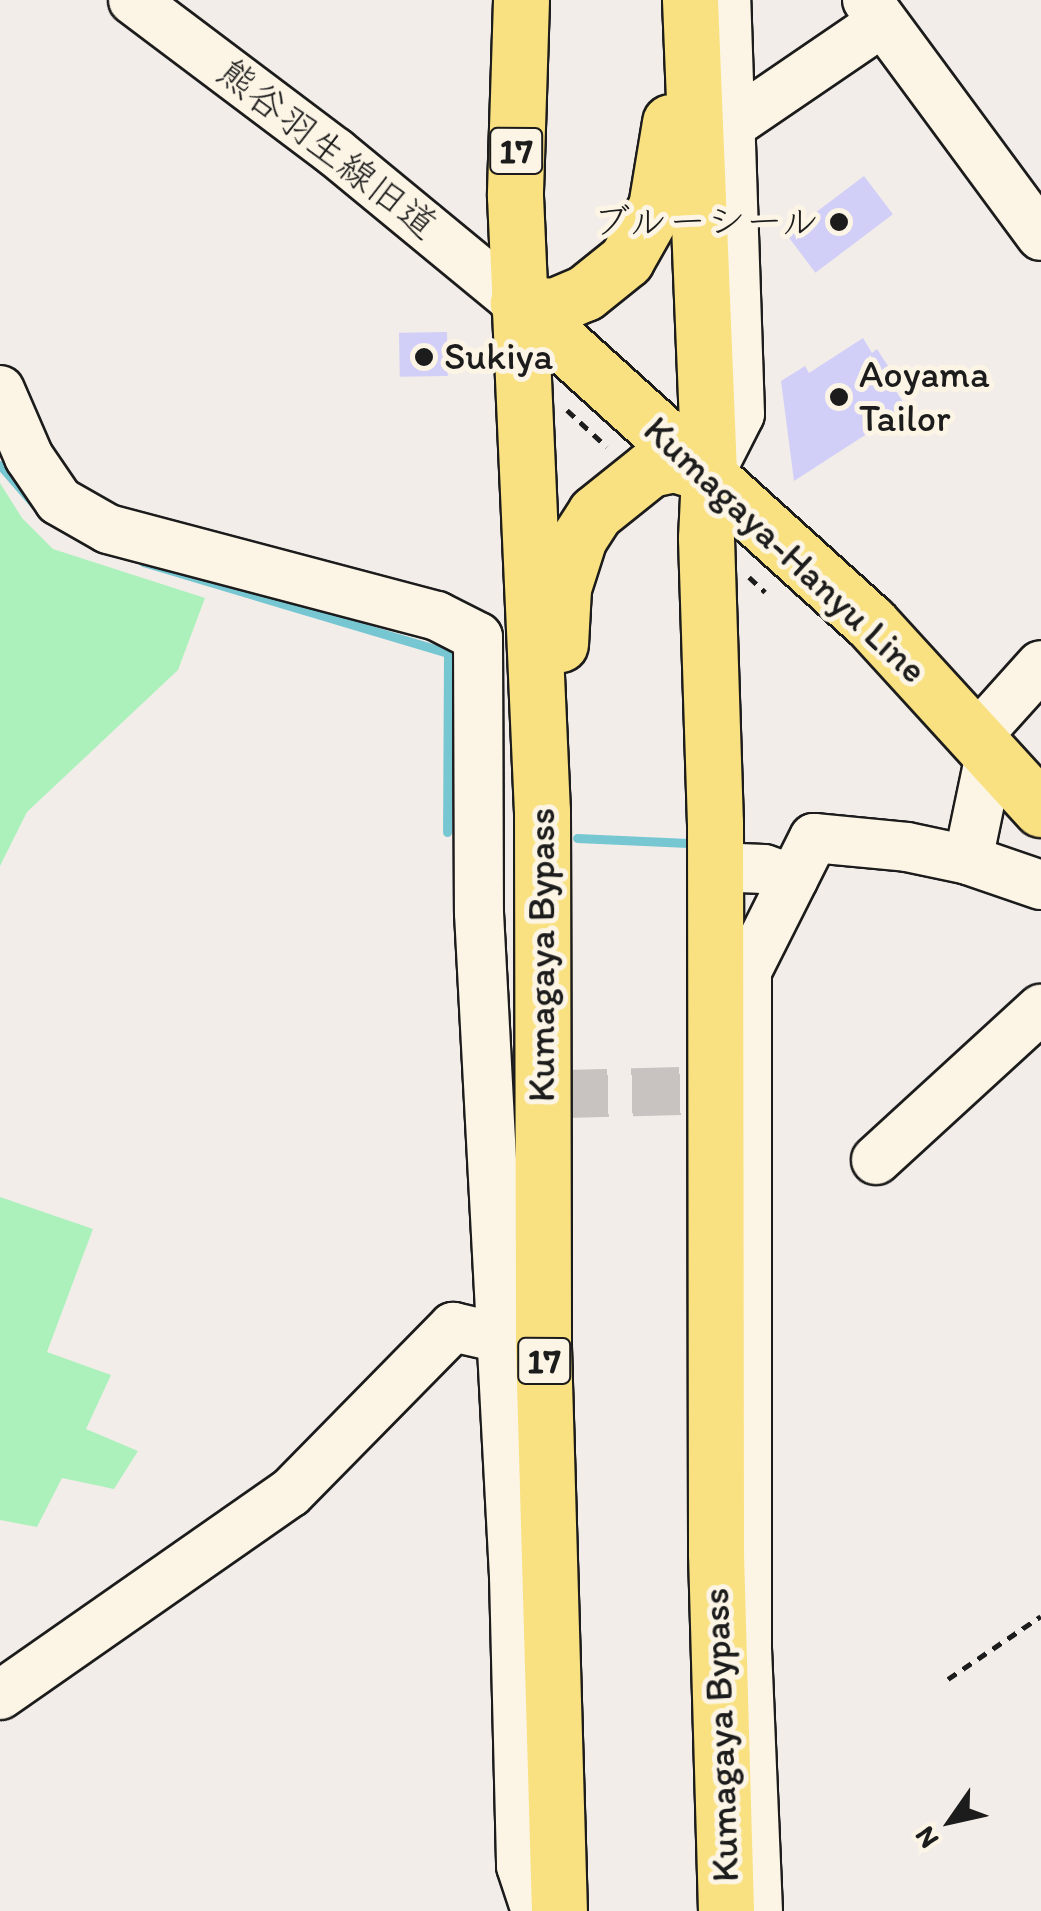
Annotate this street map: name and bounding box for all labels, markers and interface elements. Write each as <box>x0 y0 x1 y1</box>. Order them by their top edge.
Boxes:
street label: 熊谷羽生線旧道 <box>208 49 446 249</box>
road number: 17 <box>488 121 544 181</box>
place label: ブルーシール <box>589 199 819 245</box>
marker: ブルーシール <box>828 211 850 233</box>
place label: Sukiya <box>444 334 553 380</box>
marker: Sukiya <box>413 346 435 368</box>
place label: Aoyama Tailor <box>859 352 990 442</box>
marker: Aoyama Tailor <box>828 386 850 408</box>
street label: Kumagaya-Hanyu Line <box>634 407 936 693</box>
street label: Kumagaya Bypass <box>519 807 565 1103</box>
road number: 17 <box>516 1331 572 1391</box>
street label: Kumagaya Bypass <box>693 1587 749 1883</box>
north arrow <box>901 1771 1001 1871</box>
text: N <box>907 1820 946 1855</box>

